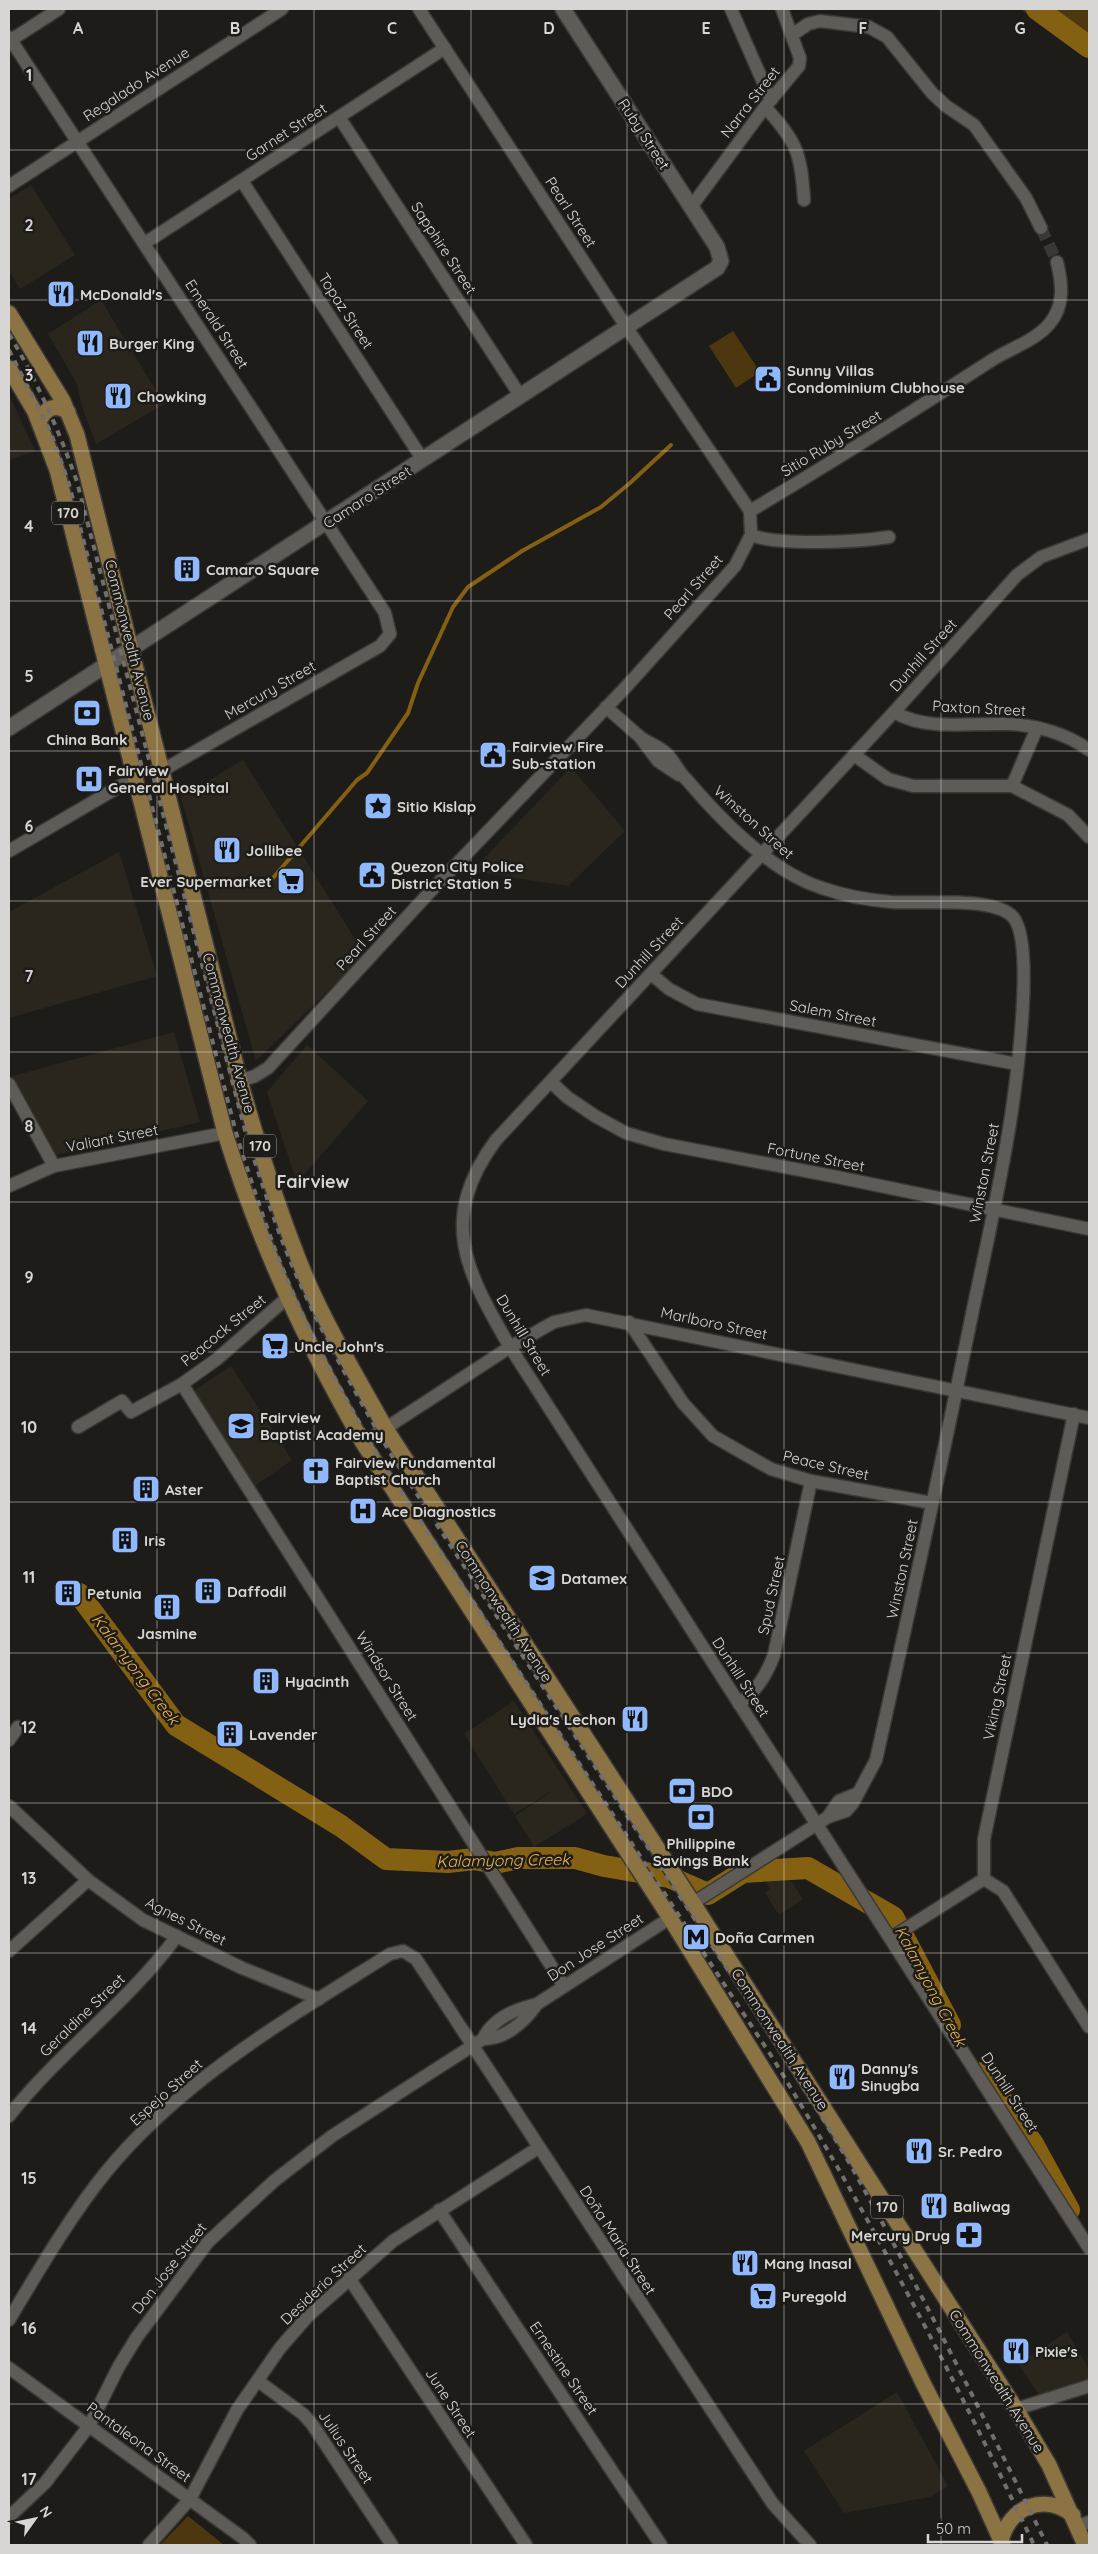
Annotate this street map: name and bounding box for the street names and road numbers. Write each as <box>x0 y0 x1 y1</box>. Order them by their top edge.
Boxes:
street label: Regalado Avenue <box>79 43 193 125</box>
street label: Narra Street <box>716 62 784 142</box>
street label: Ruby Street <box>614 95 674 173</box>
street label: Garnet Street <box>242 99 330 165</box>
street label: Pearl Street <box>541 173 601 251</box>
street label: Sapphire Street <box>407 198 481 298</box>
street label: Topaz Street <box>314 269 378 353</box>
street label: Emerald Street <box>181 276 253 372</box>
street label: Sitio Ruby Street <box>777 405 885 481</box>
street label: Camaro Street <box>319 461 415 533</box>
road number: 170 <box>52 502 84 524</box>
street label: Pearl Street <box>659 550 727 624</box>
street label: Commonwealth Avenue <box>101 558 159 722</box>
street label: Dunhill Street <box>885 615 961 695</box>
street label: Mercury Street <box>221 656 319 724</box>
street label: Paxton Street <box>932 696 1026 720</box>
street label: Winston Street <box>710 781 798 863</box>
street label: Pearl Street <box>332 902 400 974</box>
street label: Dunhill Street <box>611 912 687 992</box>
street label: Commonwealth Avenue <box>198 951 260 1115</box>
street label: Salem Street <box>788 995 878 1031</box>
street label: Valiant Street <box>64 1120 160 1156</box>
street label: Winston Street <box>965 1121 1003 1225</box>
road number: 170 <box>244 1134 276 1158</box>
street label: Fortune Street <box>766 1138 866 1176</box>
street label: Peacock Street <box>177 1290 269 1370</box>
street label: Dunhill Street <box>492 1291 556 1379</box>
street label: Marlboro Street <box>659 1302 769 1344</box>
street label: Peace Street <box>781 1446 871 1484</box>
street label: Winston Street <box>882 1518 922 1620</box>
street label: Commonwealth Avenue <box>451 1537 557 1685</box>
street label: Spud Street <box>753 1554 789 1636</box>
street label: Windsor Street <box>352 1628 422 1724</box>
street label: Dunhill Street <box>708 1633 774 1721</box>
street label: Viking Street <box>979 1652 1015 1742</box>
street label: Agnes Street <box>142 1892 230 1950</box>
street label: Don Jose Street <box>543 1909 647 1985</box>
street label: Commonwealth Avenue <box>727 1965 833 2113</box>
street label: Geraldine Street <box>35 1969 129 2061</box>
street label: Dunhill Street <box>977 2048 1043 2136</box>
street label: Espejo Street <box>126 2054 206 2130</box>
street label: Doña Maria Street <box>576 2182 660 2298</box>
road number: 170 <box>871 2196 903 2218</box>
street label: Don Jose Street <box>127 2218 211 2318</box>
street label: Desiderio Street <box>276 2239 370 2329</box>
street label: Commonwealth Avenue <box>945 2306 1049 2456</box>
street label: Ernestine Street <box>526 2317 602 2419</box>
street label: June Street <box>421 2365 481 2441</box>
street label: Pantaleona Street <box>83 2398 195 2486</box>
street label: Julius Street <box>315 2407 377 2487</box>

